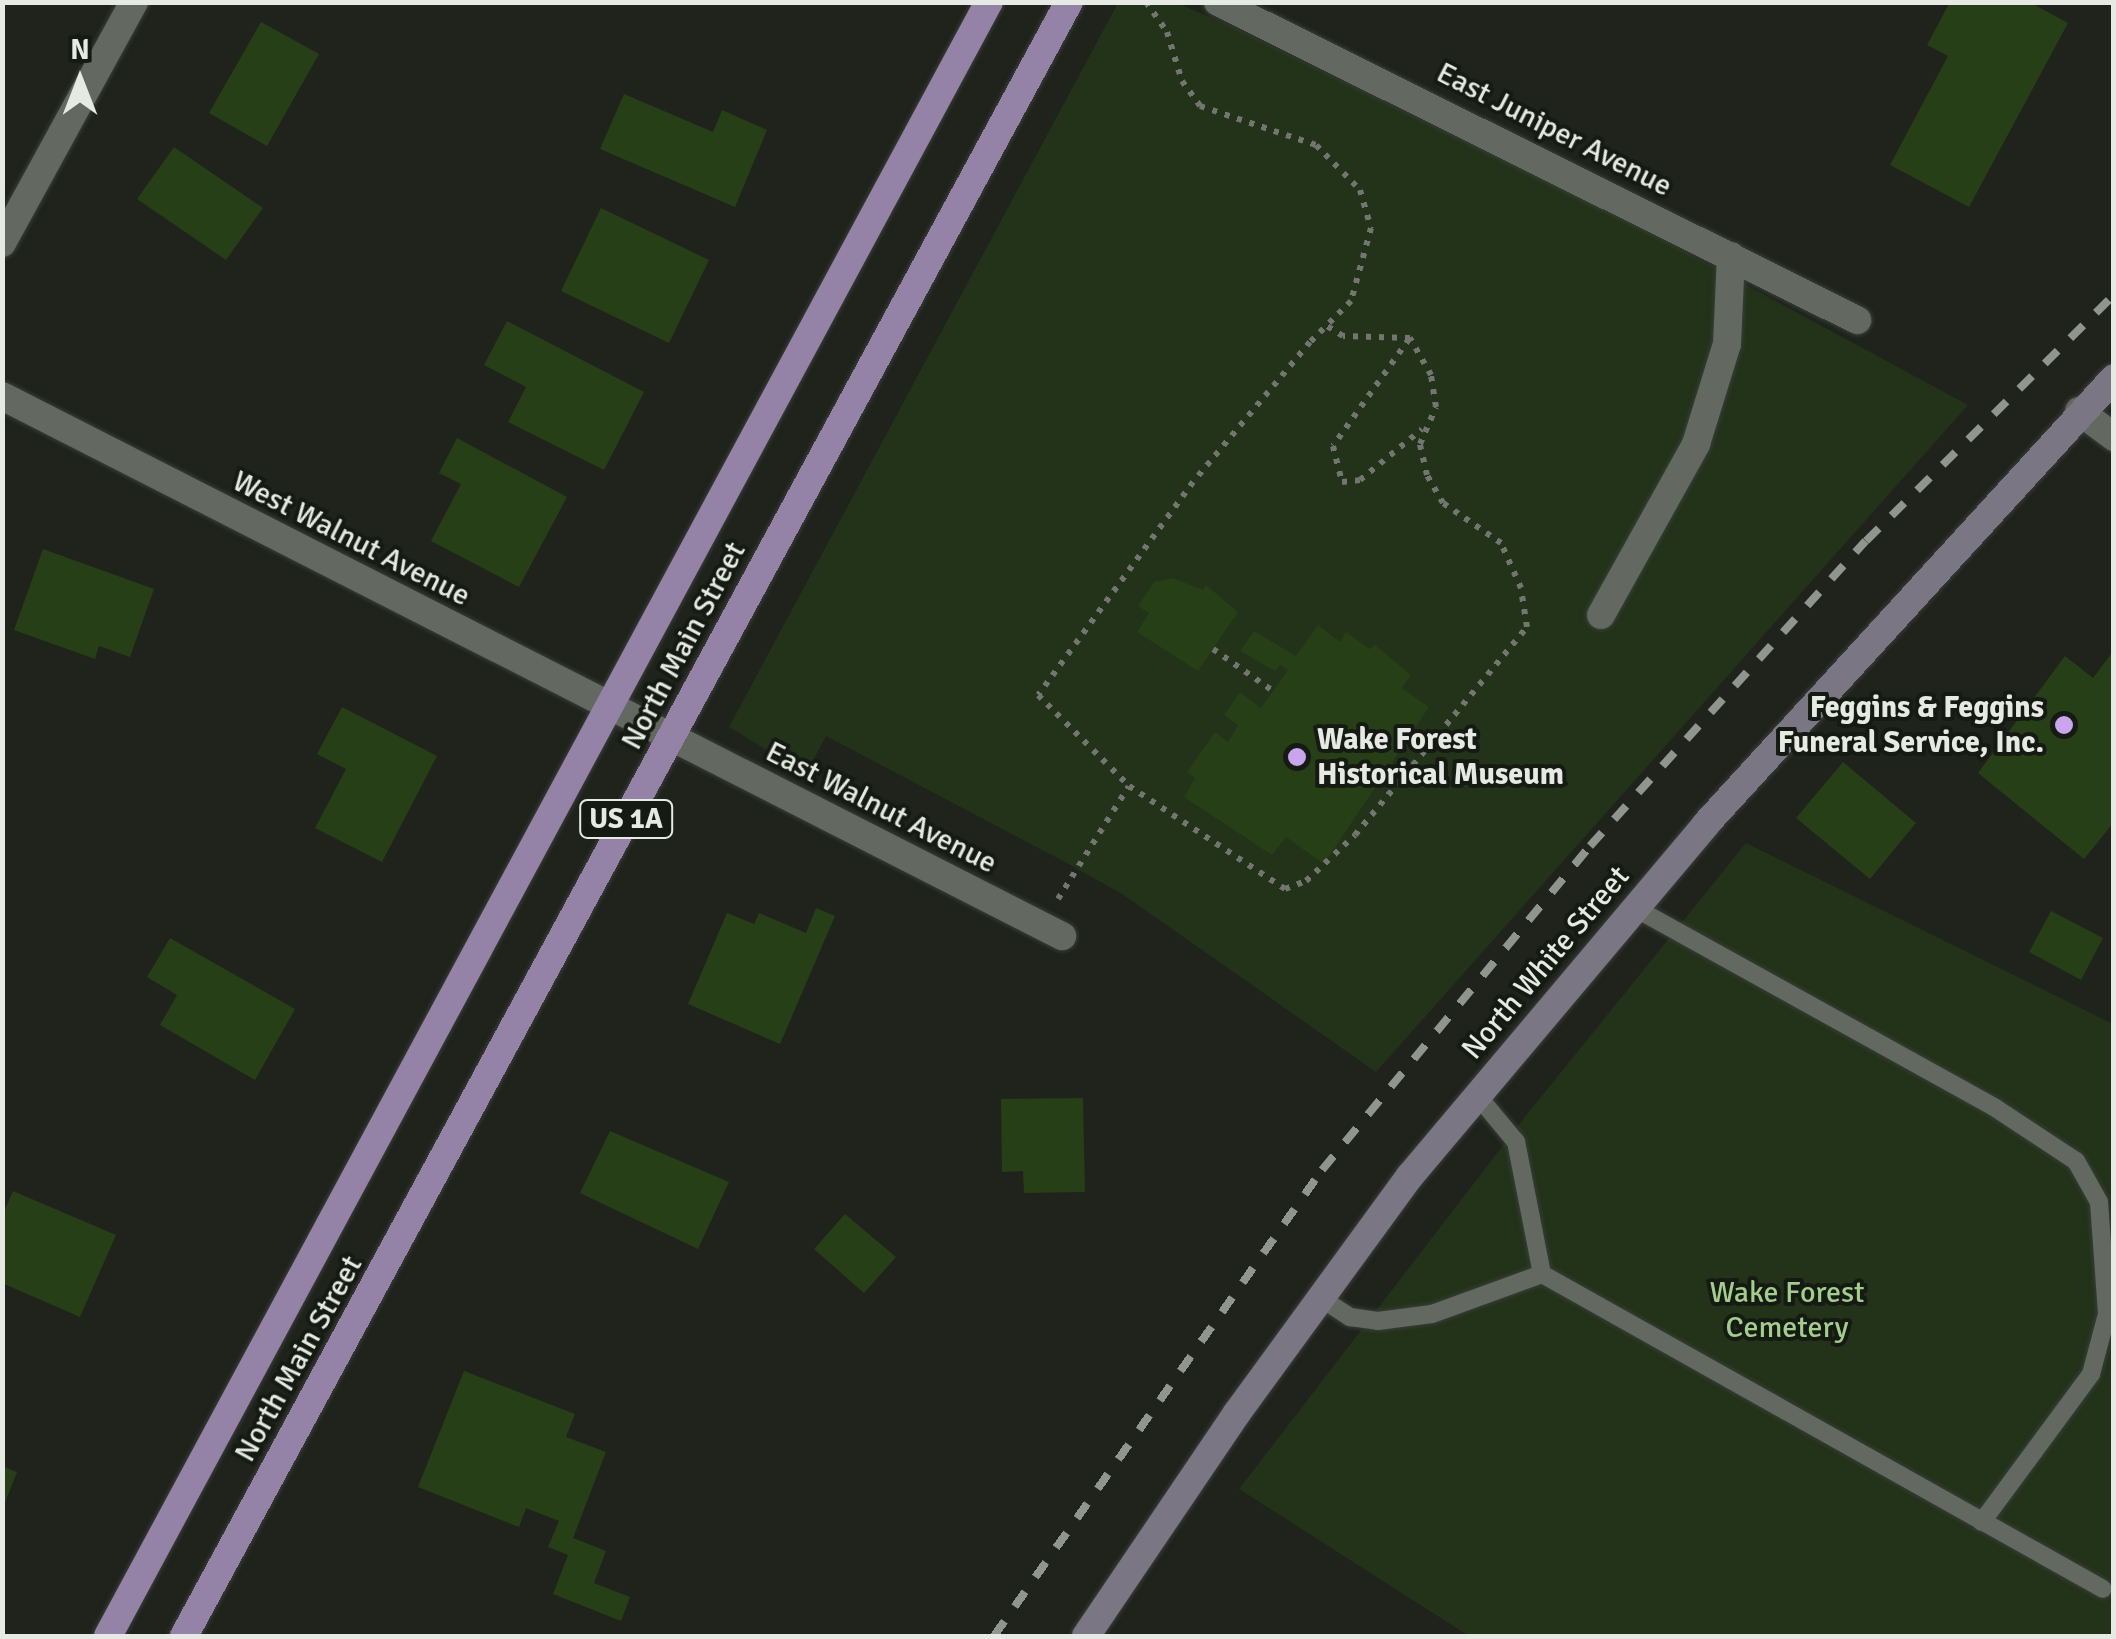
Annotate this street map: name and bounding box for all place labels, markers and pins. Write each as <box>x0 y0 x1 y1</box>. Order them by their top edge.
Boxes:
place label: Feggins & Feggins Funeral Service, Inc. <box>1778 690 2044 760</box>
marker: Feggins & Feggins Funeral Service, Inc. <box>2053 714 2075 736</box>
place label: Wake Forest Historical Museum <box>1317 722 1564 792</box>
marker: Wake Forest Historical Museum <box>1286 746 1308 768</box>

